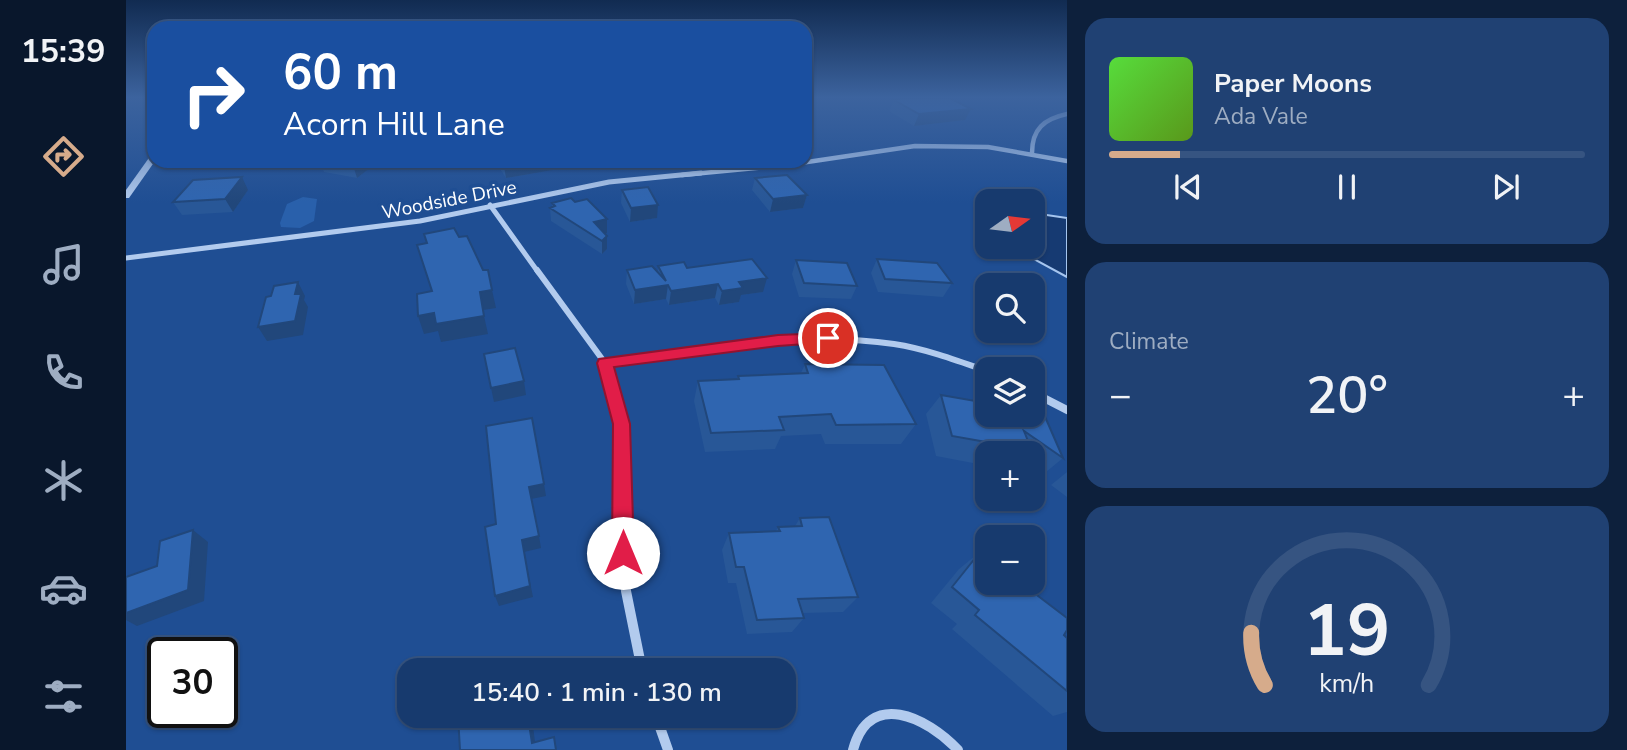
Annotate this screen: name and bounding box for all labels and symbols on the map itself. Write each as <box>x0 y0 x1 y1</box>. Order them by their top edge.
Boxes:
street label: Woodside Drive <box>380 174 519 226</box>
north arrow <box>975 189 1045 259</box>
pin <box>798 308 858 368</box>
position arrow <box>586 516 660 590</box>
speed limit sign: 30 <box>147 637 238 728</box>

